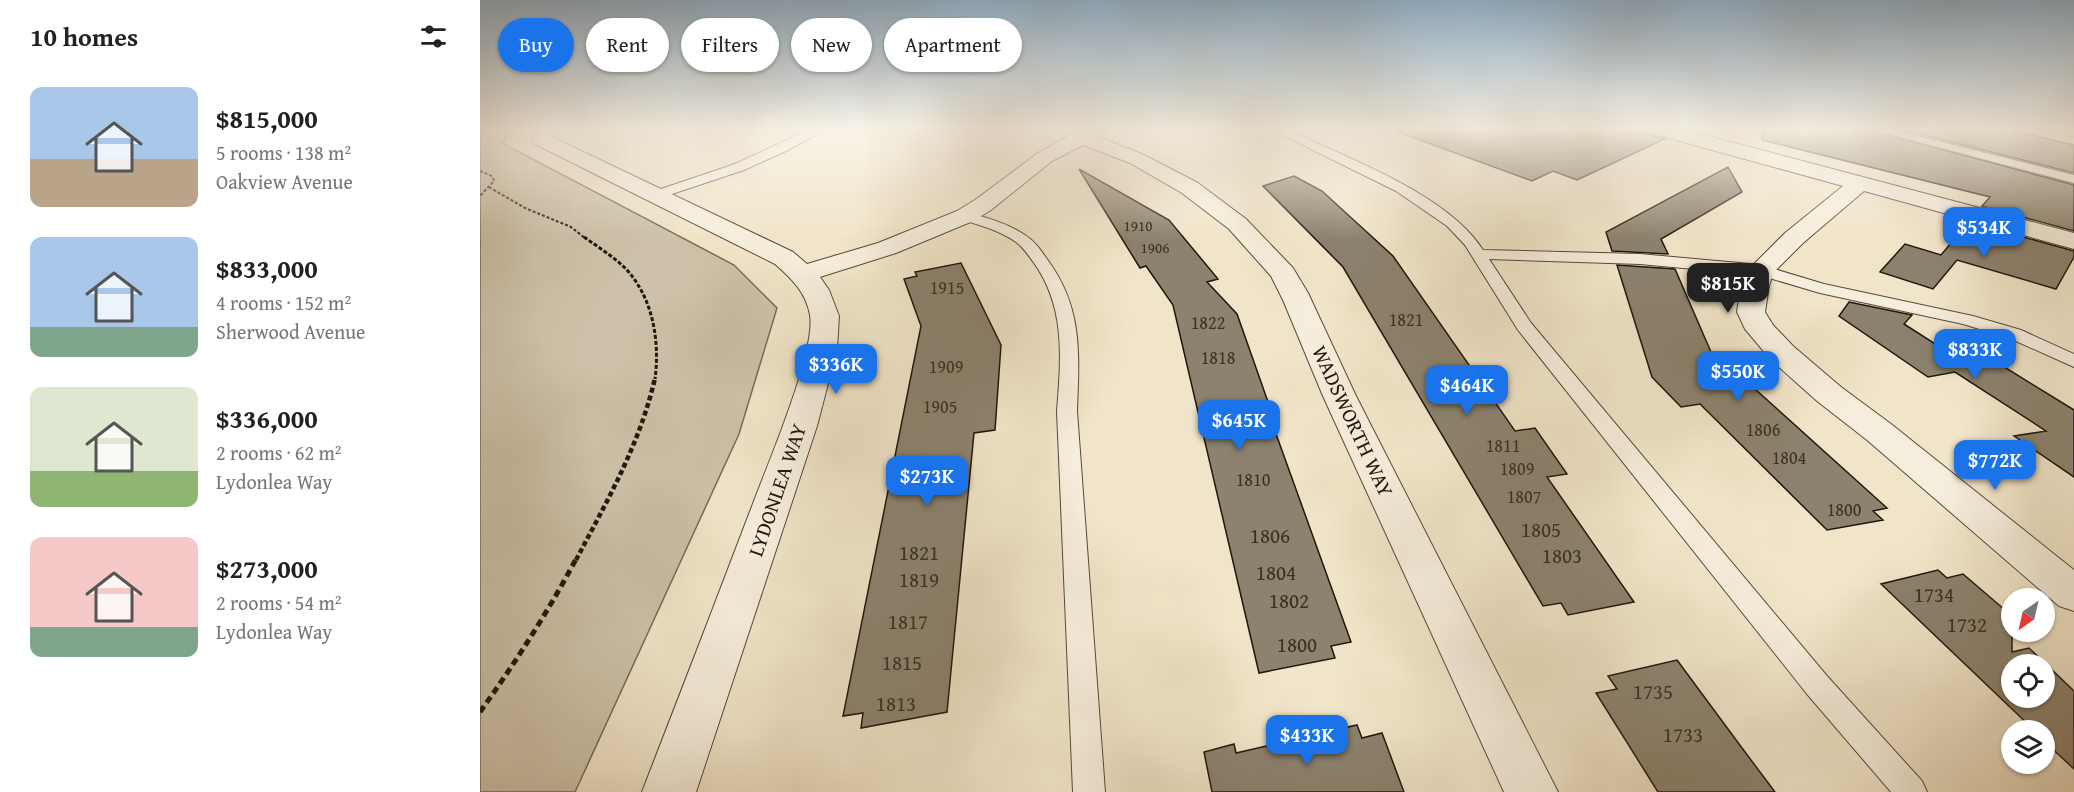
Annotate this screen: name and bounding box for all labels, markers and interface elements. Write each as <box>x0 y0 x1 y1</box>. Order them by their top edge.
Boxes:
text: 10 homes <box>30 17 138 56</box>
chip: Buy <box>498 18 574 72</box>
chip: Rent <box>586 18 669 72</box>
chip: Filters <box>681 18 779 72</box>
chip: New <box>791 18 872 72</box>
chip: Apartment <box>884 18 1022 72</box>
icon: filters <box>417 20 450 53</box>
text: $815,000 <box>216 99 318 138</box>
icon: home <box>78 111 150 183</box>
text: 5 rooms · 138 m² <box>216 138 351 167</box>
text: Oakview Avenue <box>216 167 353 196</box>
pin: $534K <box>1942 207 2026 258</box>
text: $534K <box>1957 212 2011 241</box>
house number: 1910 <box>1124 215 1152 236</box>
house number: 1906 <box>1141 237 1169 258</box>
text: $833,000 <box>216 249 318 288</box>
icon: home <box>78 261 150 333</box>
pin: $815K <box>1686 263 1770 314</box>
text: $815K <box>1701 268 1755 297</box>
house number: 1915 <box>930 274 964 301</box>
text: 4 rooms · 152 m² <box>216 288 351 317</box>
house number: 1821 <box>1389 306 1423 333</box>
house number: 1822 <box>1191 309 1225 336</box>
text: Sherwood Avenue <box>216 317 365 346</box>
pin: $833K <box>1933 329 2017 380</box>
text: $833K <box>1948 334 2002 363</box>
street label: WADSWORTH WAY <box>1304 340 1402 502</box>
pin: $336K <box>794 344 878 395</box>
house number: 1818 <box>1201 344 1235 371</box>
text: $336K <box>809 349 863 378</box>
pin: $550K <box>1696 351 1780 402</box>
house number: 1909 <box>929 353 963 380</box>
text: $550K <box>1711 356 1765 385</box>
pin: $464K <box>1425 365 1509 416</box>
text: $464K <box>1440 370 1494 399</box>
house number: 1905 <box>923 393 957 420</box>
text: $336,000 <box>216 399 318 438</box>
pin: $645K <box>1197 400 1281 451</box>
text: $645K <box>1212 405 1266 434</box>
icon: home <box>78 411 150 483</box>
house number: 1806 <box>1746 416 1780 443</box>
street label: LYDONLEA WAY <box>740 419 814 561</box>
house number: 1811 <box>1486 432 1520 459</box>
text: 2 rooms · 62 m² <box>216 438 342 467</box>
pin: $772K <box>1953 440 2037 491</box>
house number: 1804 <box>1772 444 1806 471</box>
text: $772K <box>1968 445 2022 474</box>
house number: 1809 <box>1500 455 1534 482</box>
pin: $273K <box>885 456 969 507</box>
text: $273K <box>900 461 954 490</box>
house number: 1810 <box>1236 466 1271 493</box>
text: Lydonlea Way <box>216 467 332 496</box>
house number: 1807 <box>1507 483 1541 510</box>
house number: 1800 <box>1827 496 1862 523</box>
house number: 1805 <box>1521 514 1561 545</box>
house number: 1806 <box>1250 520 1290 551</box>
house number: 1821 <box>899 537 939 568</box>
house number: 1803 <box>1542 540 1582 571</box>
text: $273,000 <box>216 549 318 588</box>
house number: 1804 <box>1256 557 1296 588</box>
icon: home <box>78 561 150 633</box>
house number: 1819 <box>899 564 939 595</box>
house number: 1734 <box>1914 579 1954 610</box>
house number: 1802 <box>1269 585 1309 616</box>
text: 2 rooms · 54 m² <box>216 588 342 617</box>
north arrow <box>2001 588 2055 642</box>
map controls <box>2001 588 2055 774</box>
house number: 1817 <box>888 606 928 637</box>
house number: 1732 <box>1947 609 1987 640</box>
text: Lydonlea Way <box>216 617 332 646</box>
house number: 1800 <box>1277 629 1317 660</box>
house number: 1815 <box>882 647 922 678</box>
button: locate <box>2001 654 2055 708</box>
house number: 1735 <box>1633 676 1673 707</box>
house number: 1813 <box>876 688 916 719</box>
pin: $433K <box>1265 715 1349 766</box>
house number: 1733 <box>1663 719 1703 750</box>
text: $433K <box>1280 720 1334 749</box>
button: layers <box>2001 720 2055 774</box>

